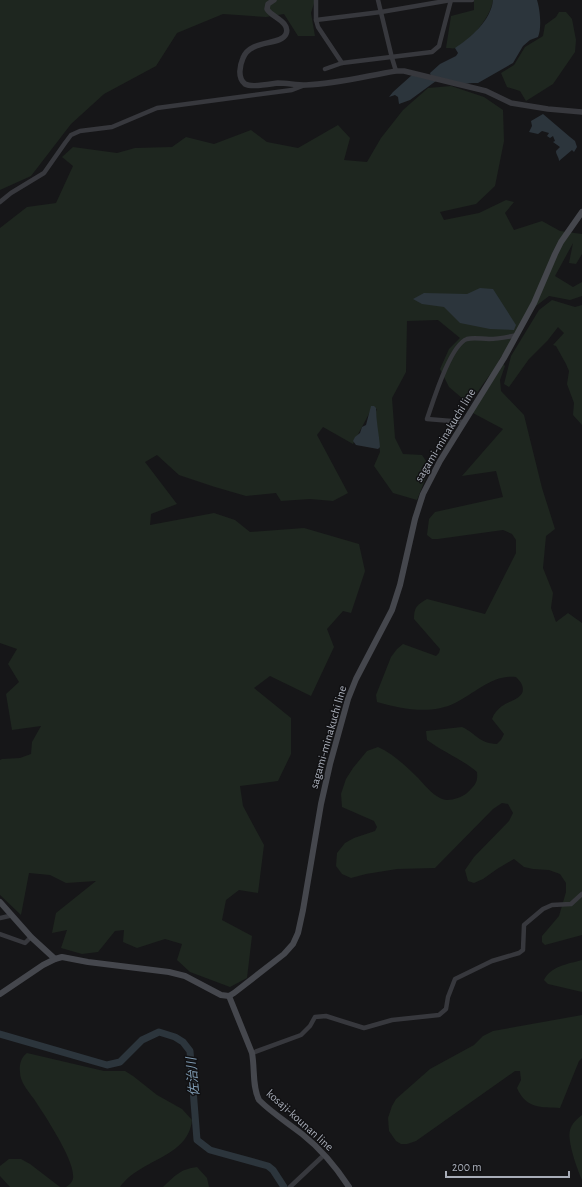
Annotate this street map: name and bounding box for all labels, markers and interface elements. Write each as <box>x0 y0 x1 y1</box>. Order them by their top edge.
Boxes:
street label: sagami-minakuchi line <box>412 386 478 484</box>
street label: sagami-minakuchi line <box>308 684 348 790</box>
water label: 佐治川 <box>184 1055 202 1097</box>
street label: kosaji-kounan line <box>264 1087 336 1154</box>
scale bar <box>446 1153 569 1179</box>
text: 200 m <box>452 1161 482 1173</box>

